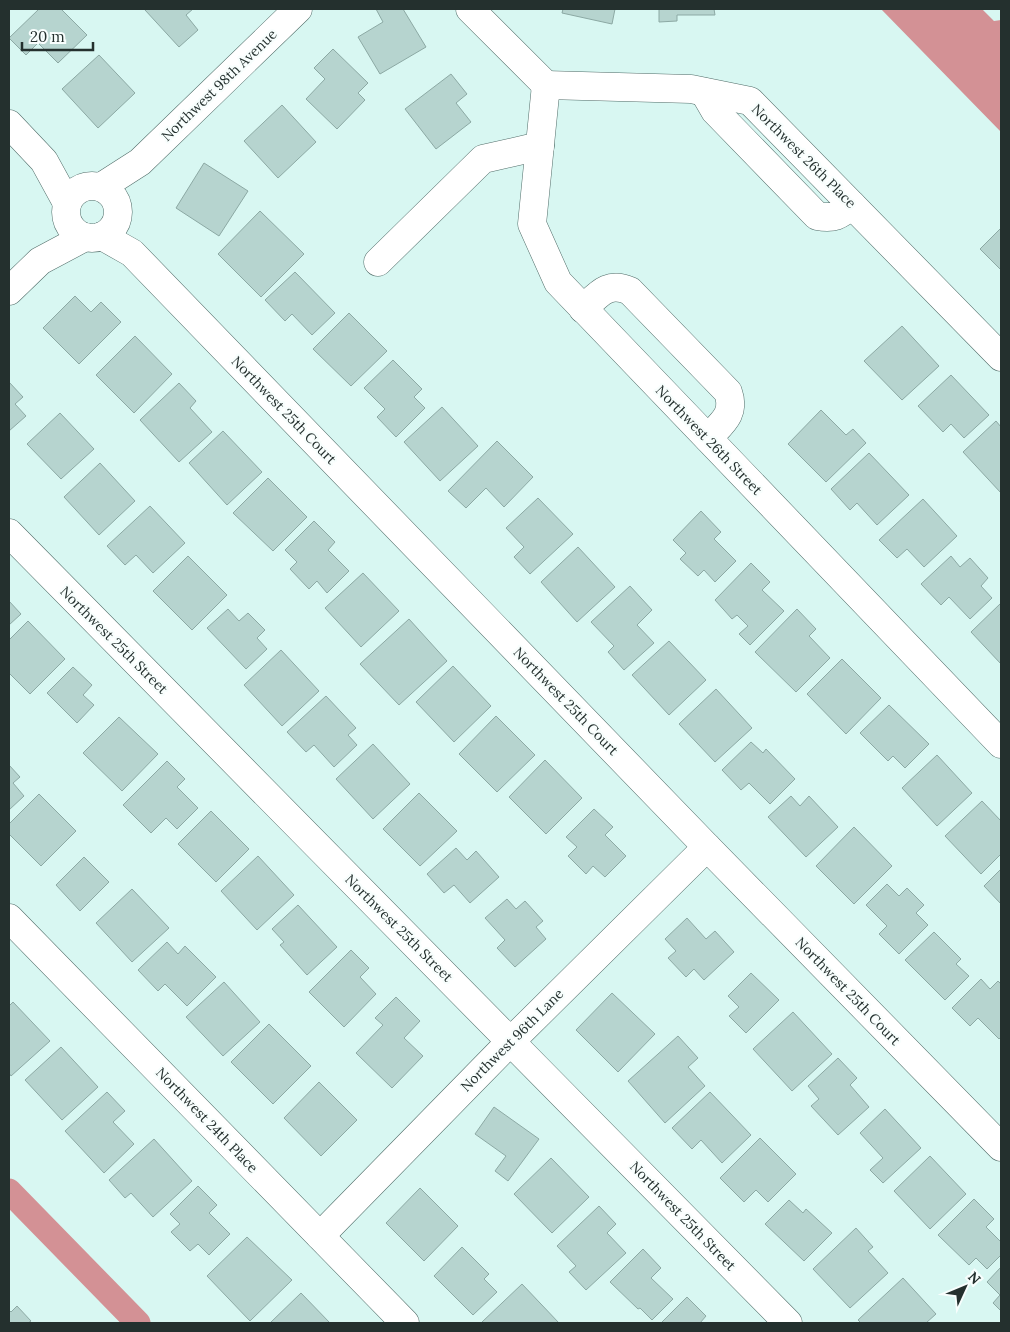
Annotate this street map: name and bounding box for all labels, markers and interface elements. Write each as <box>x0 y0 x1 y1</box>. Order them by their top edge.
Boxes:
scale bar <box>22 20 94 52</box>
street label: Northwest 98th Avenue <box>157 25 281 145</box>
text: 20 m <box>30 27 65 46</box>
street label: Northwest 26th Place <box>748 100 860 212</box>
street label: Northwest 25th Court <box>228 352 341 468</box>
street label: Northwest 26th Street <box>652 381 766 499</box>
street label: Northwest 25th Street <box>56 582 172 698</box>
street label: Northwest 25th Court <box>510 643 623 759</box>
street label: Northwest 25th Street <box>341 870 457 986</box>
street label: Northwest 25th Court <box>792 933 905 1049</box>
street label: Northwest 96th Lane <box>457 984 568 1095</box>
street label: Northwest 24th Place <box>152 1064 262 1177</box>
street label: Northwest 25th Street <box>626 1158 740 1275</box>
north arrow <box>940 1262 990 1312</box>
text: N <box>964 1268 985 1288</box>

